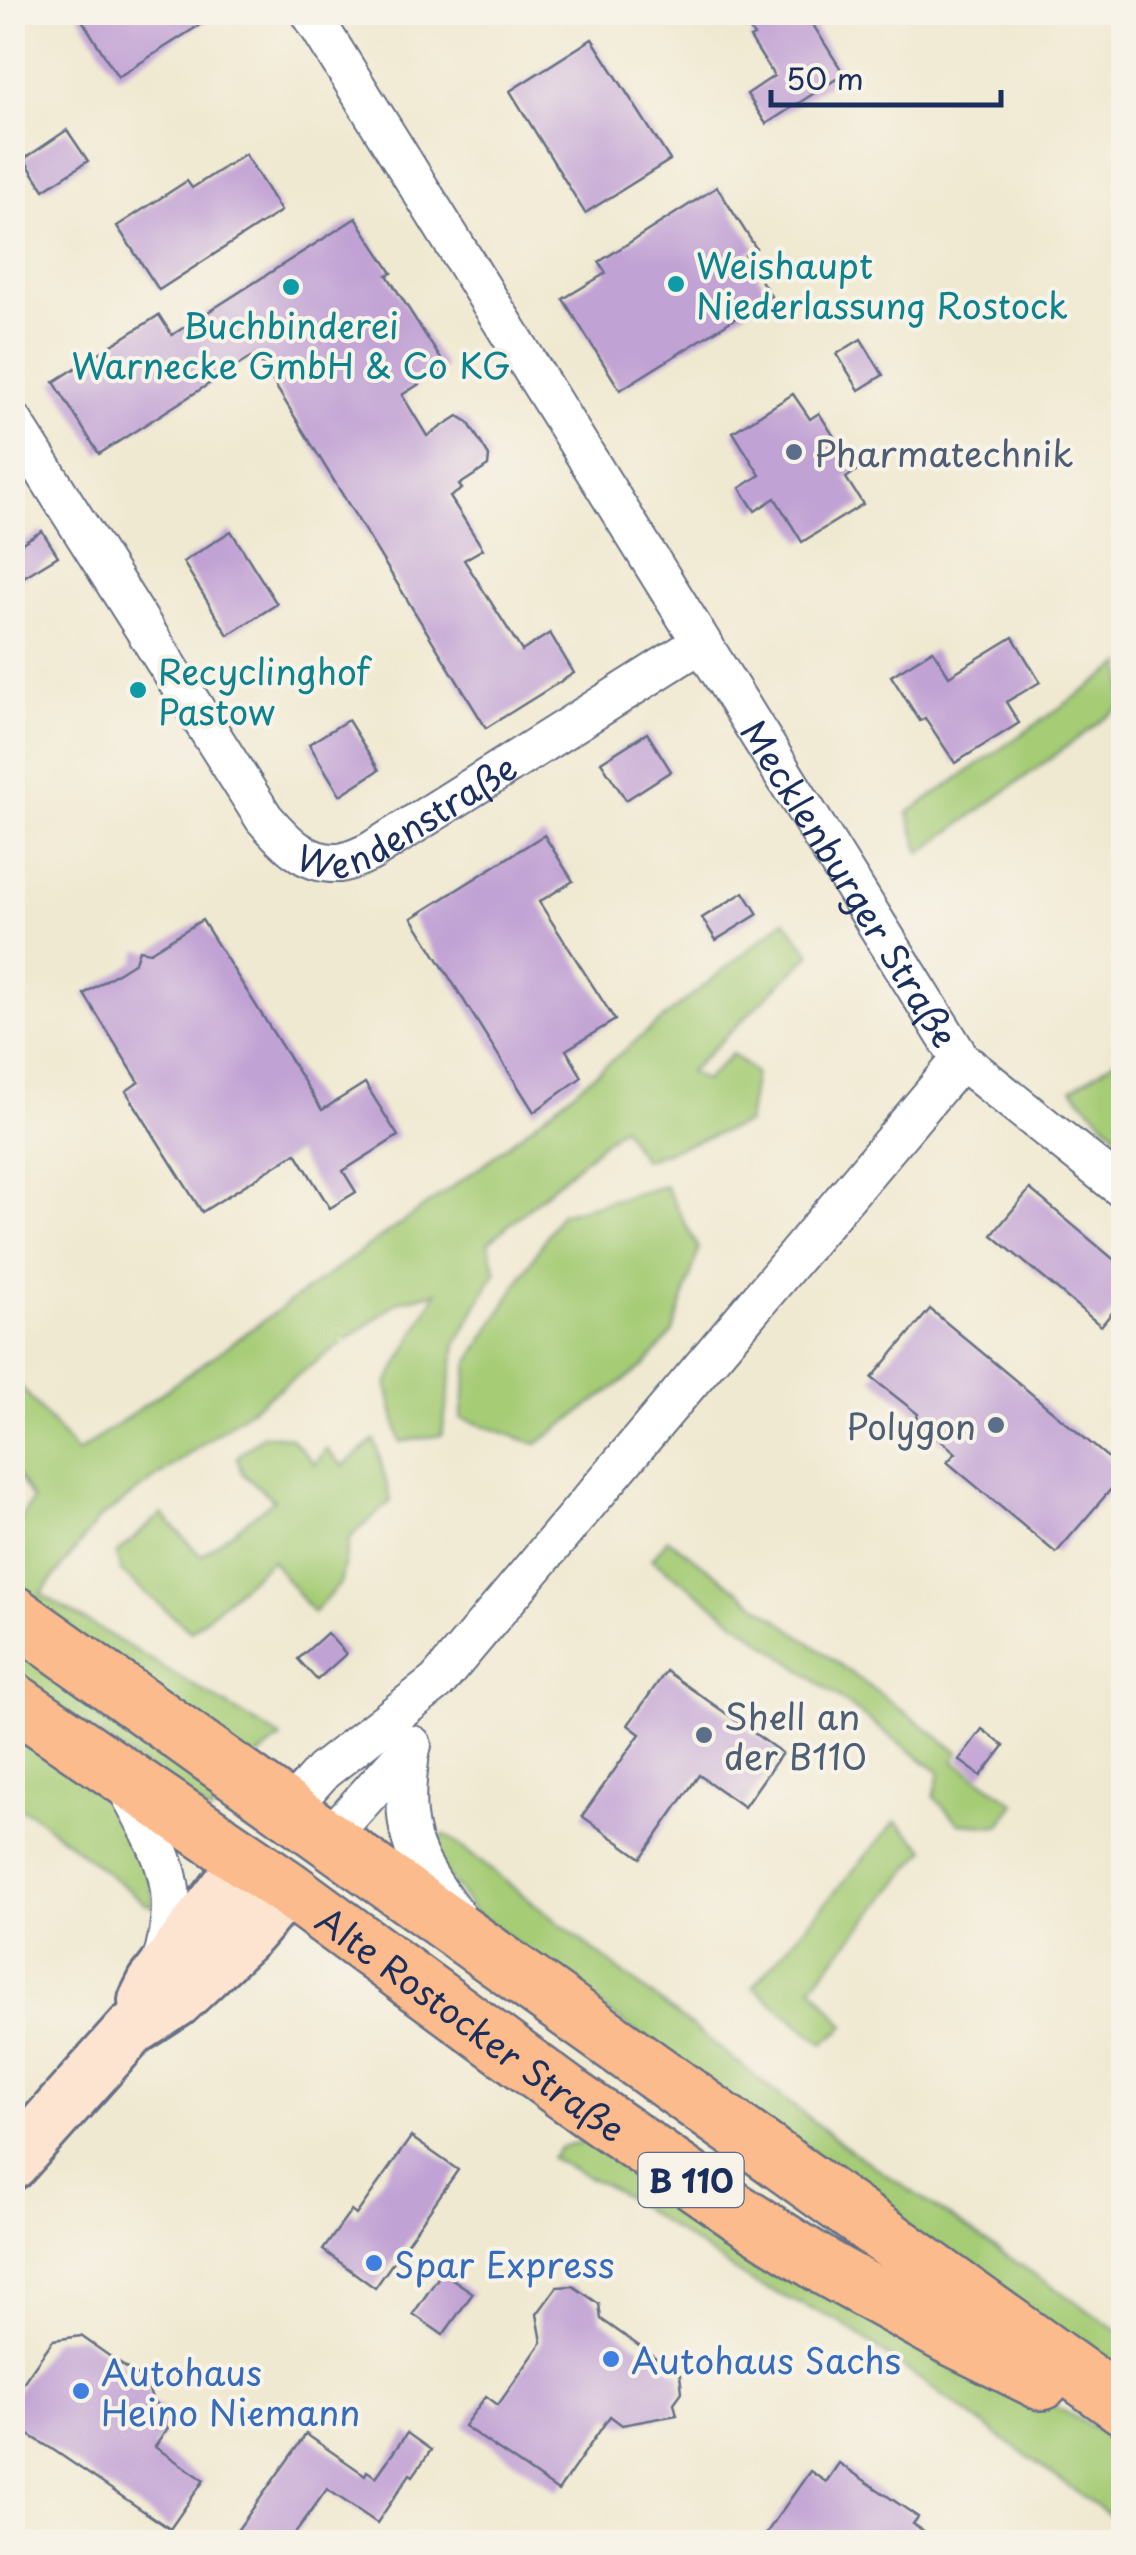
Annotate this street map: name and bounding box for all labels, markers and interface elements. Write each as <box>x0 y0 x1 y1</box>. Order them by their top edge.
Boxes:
scale bar <box>771 45 1001 107</box>
text: 50 m <box>786 55 864 100</box>
place label: Weishaupt Niederlassung Rostock <box>696 238 1068 331</box>
marker: Weishaupt Niederlassung Rostock <box>665 273 687 295</box>
marker: Buchbinderei Warnecke GmbH & Co KG <box>280 276 302 298</box>
place label: Buchbinderei Warnecke GmbH & Co KG <box>71 298 511 391</box>
place label: Pharmatechnik <box>814 426 1073 479</box>
marker: Pharmatechnik <box>783 441 805 463</box>
place label: Recyclinghof Pastow <box>158 644 372 737</box>
marker: Recyclinghof Pastow <box>127 679 149 701</box>
street label: Mecklenburger Straße <box>729 709 973 1057</box>
street label: Wendenstraße <box>290 740 526 891</box>
place label: Polygon <box>846 1399 976 1452</box>
marker: Polygon <box>985 1414 1007 1436</box>
place label: Shell an der B110 <box>724 1689 867 1782</box>
marker: Shell an der B110 <box>693 1724 715 1746</box>
street label: Alte Rostocker Straße <box>306 1892 637 2154</box>
road number: B 110 <box>638 2153 744 2207</box>
place label: Spar Express <box>394 2237 615 2290</box>
marker: Spar Express <box>363 2252 385 2274</box>
place label: Autohaus Sachs <box>631 2333 901 2386</box>
place label: Autohaus Heino Niemann <box>101 2345 360 2438</box>
marker: Autohaus Sachs <box>600 2348 622 2370</box>
marker: Autohaus Heino Niemann <box>70 2380 92 2402</box>

